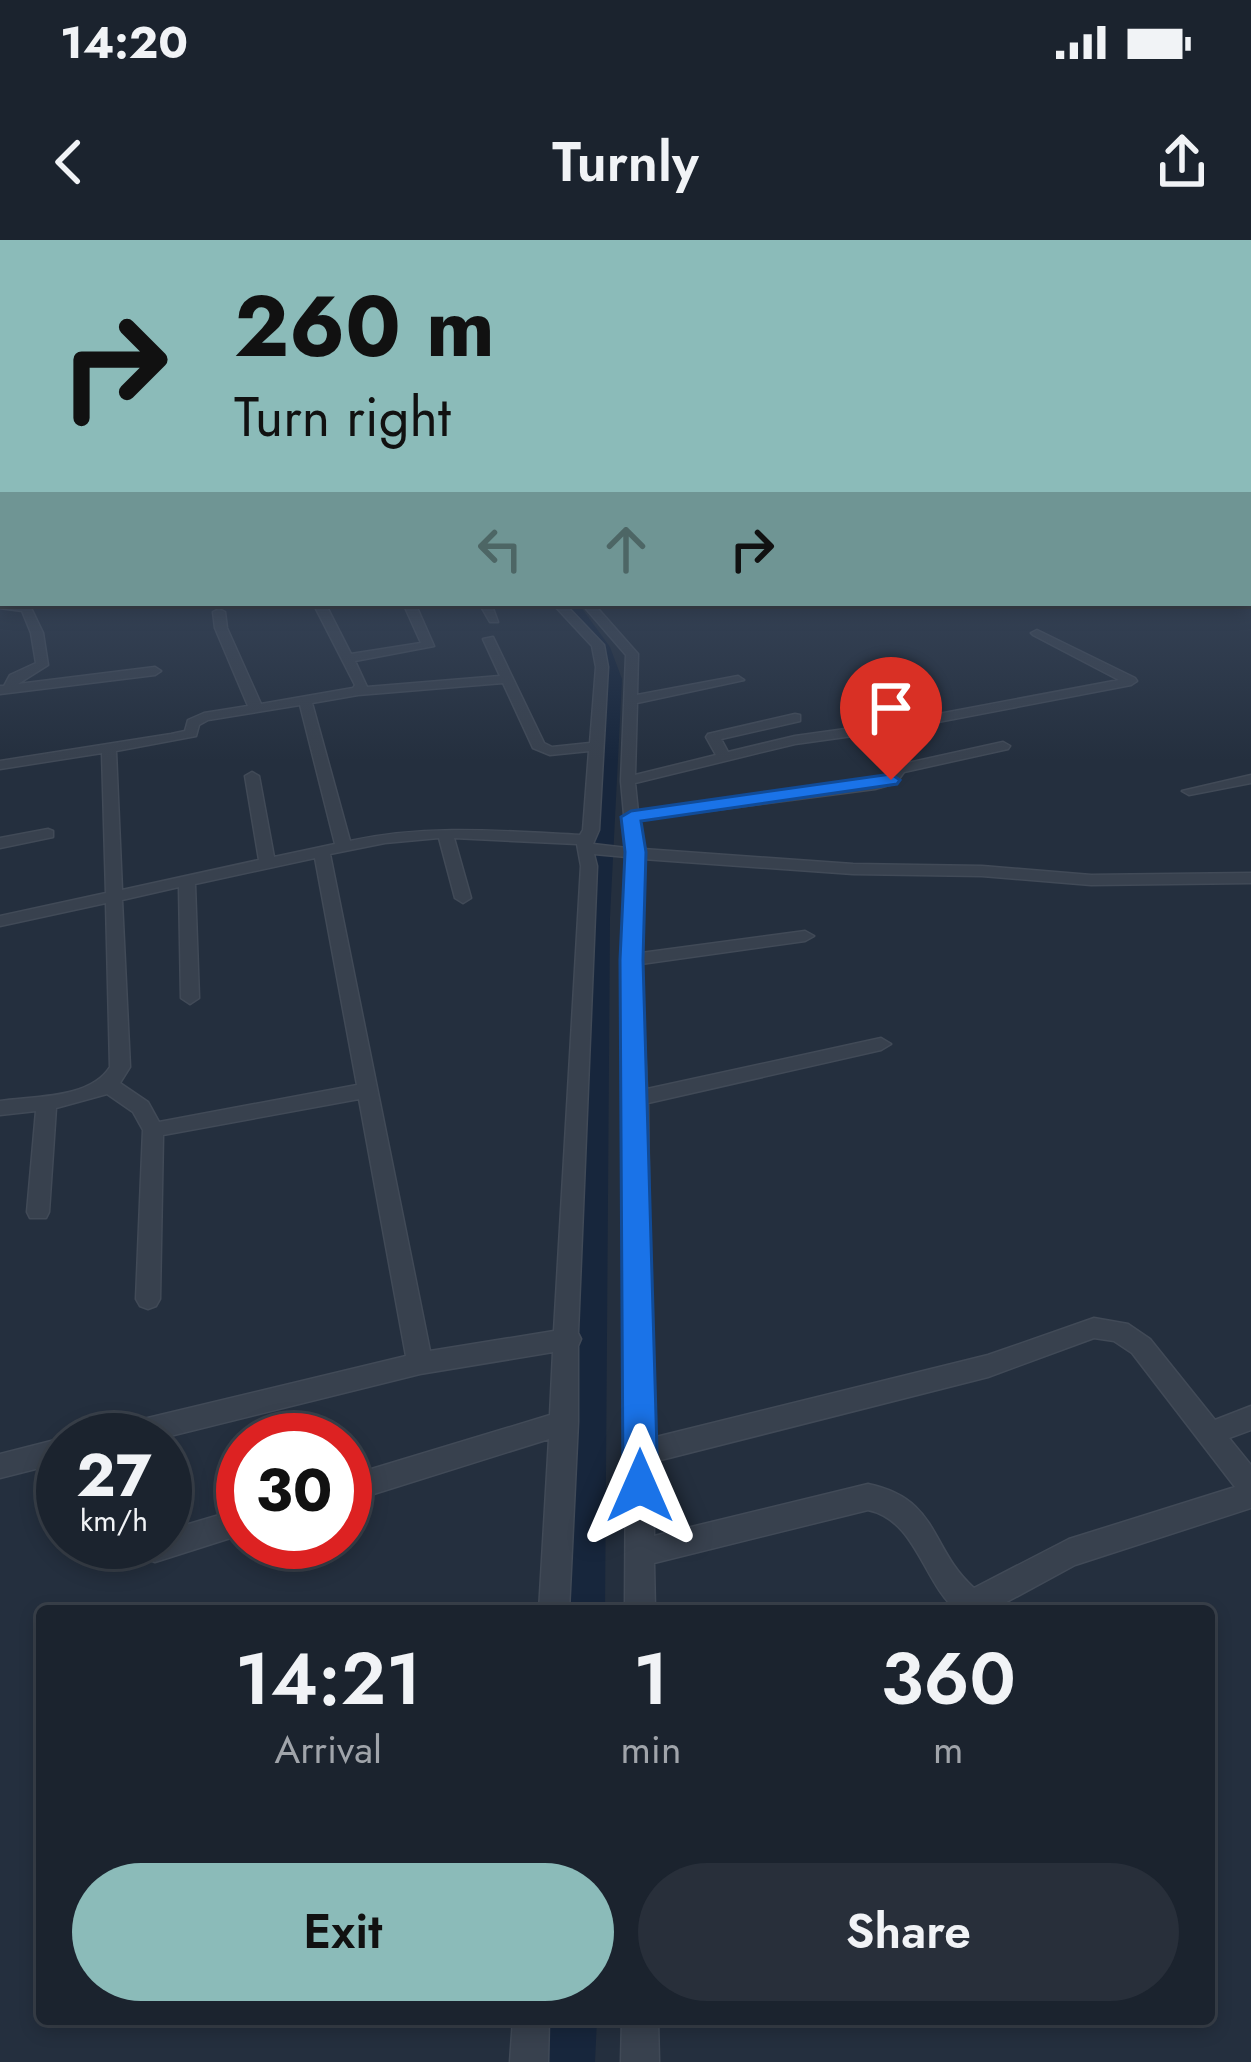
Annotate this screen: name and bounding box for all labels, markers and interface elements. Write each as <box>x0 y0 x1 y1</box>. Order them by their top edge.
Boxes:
text: 14:20 <box>60 10 188 75</box>
text: Turnly <box>552 123 699 201</box>
icon: back <box>36 129 102 195</box>
icon: share <box>1149 129 1215 195</box>
text: 260 m <box>234 266 495 388</box>
icon: right <box>36 288 192 444</box>
text: Turn right <box>234 378 451 456</box>
icon: left <box>467 516 533 582</box>
icon: ahead <box>593 516 659 582</box>
icon: right <box>719 516 785 582</box>
pin <box>840 657 942 780</box>
icon: arrive <box>858 675 924 741</box>
speed limit sign: 30 <box>216 1413 372 1569</box>
position arrow <box>577 1423 703 1549</box>
text: 27 <box>76 1432 152 1519</box>
text: km/h <box>80 1499 148 1542</box>
text: 14:21 <box>235 1627 421 1731</box>
text: 1 <box>633 1627 669 1731</box>
text: 360 <box>881 1627 1016 1731</box>
text: Arrival <box>274 1721 382 1778</box>
text: min <box>620 1721 681 1778</box>
text: m <box>933 1721 963 1778</box>
button: Exit <box>72 1863 614 2001</box>
button: Share <box>638 1863 1179 2001</box>

